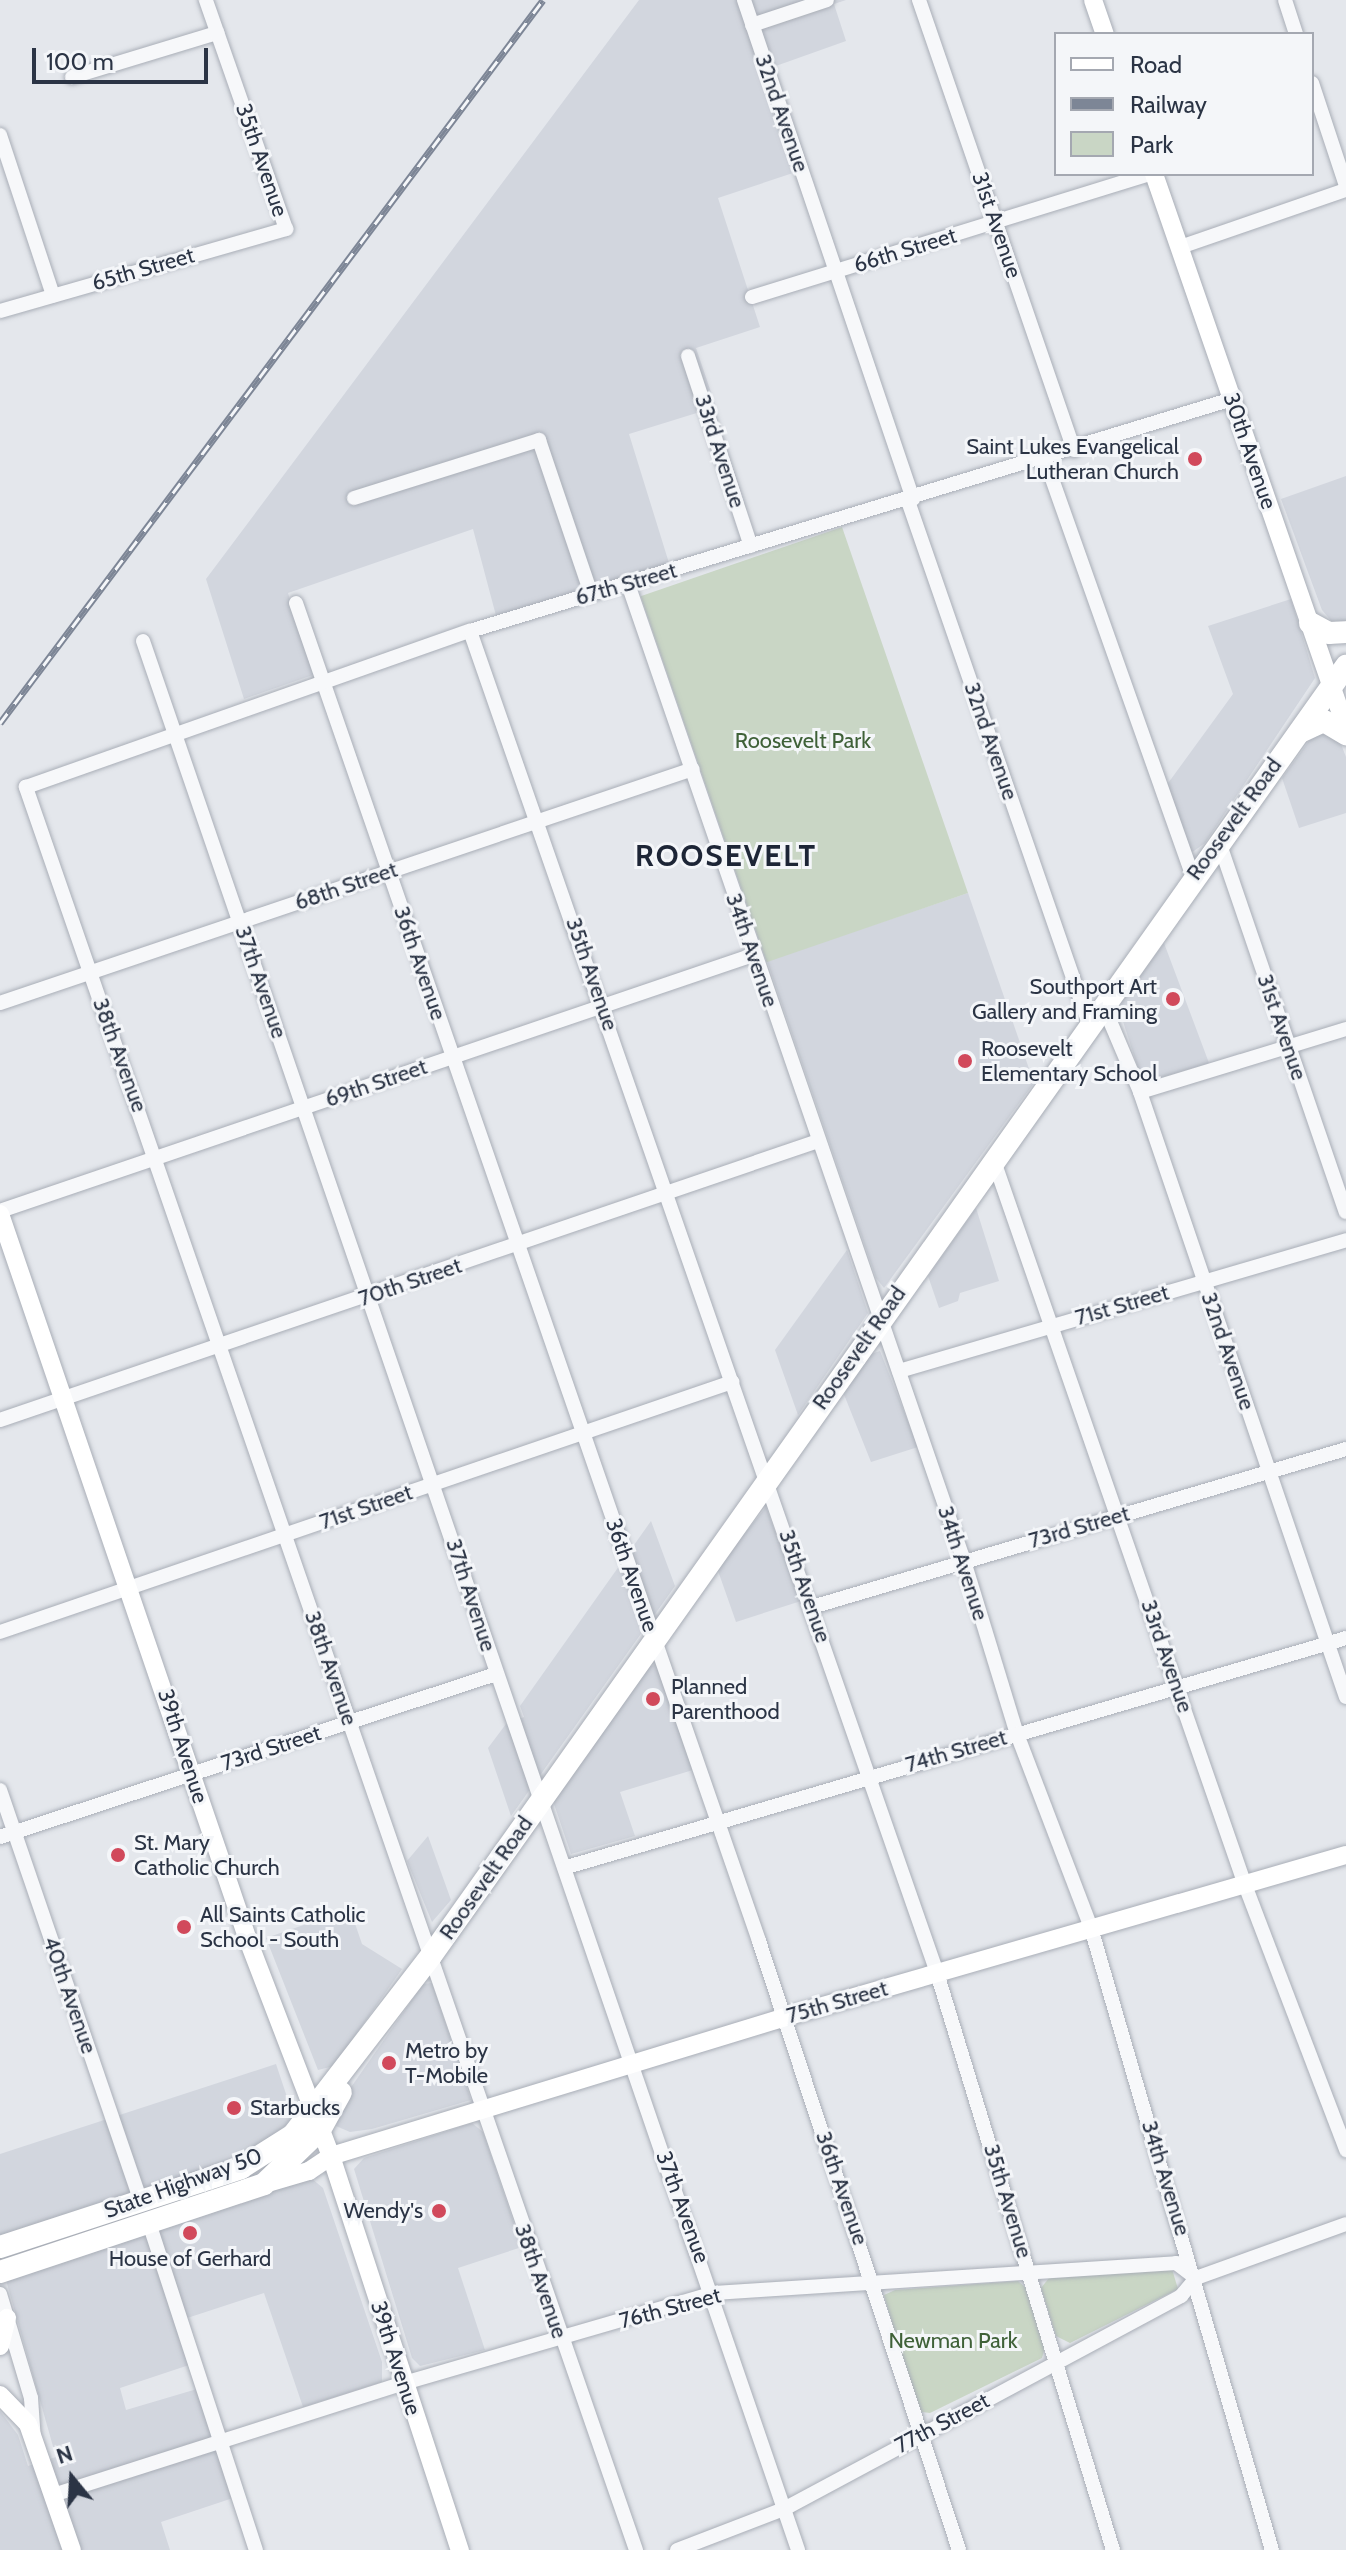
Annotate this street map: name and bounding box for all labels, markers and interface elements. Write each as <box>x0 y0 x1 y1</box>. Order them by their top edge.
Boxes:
scale bar <box>36 32 212 82</box>
legend <box>1054 32 1314 176</box>
text: 100 m <box>46 47 114 76</box>
text: Road <box>1130 50 1182 79</box>
street label: 32nd Avenue <box>750 51 814 175</box>
text: Railway <box>1130 90 1207 119</box>
street label: 35th Avenue <box>230 100 294 220</box>
text: Park <box>1130 130 1173 159</box>
street label: 31st Avenue <box>967 169 1027 281</box>
street label: 66th Street <box>851 222 959 278</box>
street label: 65th Street <box>89 242 197 296</box>
street label: 30th Avenue <box>1218 389 1282 513</box>
street label: 33rd Avenue <box>689 391 751 511</box>
place label: Saint Lukes Evangelical Lutheran Church <box>966 433 1179 484</box>
marker: Saint Lukes Evangelical Lutheran Church <box>1186 450 1204 468</box>
street label: 67th Street <box>572 557 680 611</box>
street label: 32nd Avenue <box>959 679 1023 803</box>
park label: Roosevelt Park <box>735 728 871 754</box>
street label: Roosevelt Road <box>1181 753 1287 885</box>
district label: ROOSEVELT <box>635 838 817 874</box>
street label: 68th Street <box>291 856 401 916</box>
street label: 34th Avenue <box>720 890 784 1010</box>
street label: 36th Avenue <box>388 903 452 1023</box>
street label: 35th Avenue <box>560 914 624 1034</box>
street label: 37th Avenue <box>229 922 293 1042</box>
street label: 31st Avenue <box>1252 971 1312 1083</box>
place label: Southport Art Gallery and Framing <box>972 973 1157 1024</box>
marker: Southport Art Gallery and Framing <box>1164 990 1182 1008</box>
street label: 38th Avenue <box>87 994 153 1116</box>
place label: Roosevelt Elementary School <box>981 1035 1157 1086</box>
marker: Roosevelt Elementary School <box>956 1052 974 1070</box>
street label: 69th Street <box>322 1053 430 1113</box>
street label: 70th Street <box>355 1252 465 1312</box>
street label: 71st Street <box>1072 1279 1172 1331</box>
street label: Roosevelt Road <box>807 1281 911 1415</box>
street label: 32nd Avenue <box>1196 1289 1260 1413</box>
street label: 71st Street <box>316 1479 416 1535</box>
street label: 73rd Street <box>1026 1500 1132 1554</box>
street label: 34th Avenue <box>932 1502 994 1624</box>
street label: 36th Avenue <box>600 1515 664 1635</box>
street label: 35th Avenue <box>773 1526 837 1646</box>
street label: 37th Avenue <box>440 1535 502 1655</box>
street label: 33rd Avenue <box>1135 1596 1199 1716</box>
street label: 38th Avenue <box>299 1607 363 1729</box>
place label: Planned Parenthood <box>671 1673 780 1724</box>
street label: 39th Avenue <box>152 1686 214 1806</box>
marker: Planned Parenthood <box>642 1688 664 1710</box>
street label: 73rd Street <box>218 1719 324 1777</box>
street label: 74th Street <box>902 1724 1010 1778</box>
street label: Roosevelt Road <box>434 1811 538 1945</box>
place label: St. Mary Catholic Church <box>134 1829 280 1880</box>
marker: St. Mary Catholic Church <box>109 1846 127 1864</box>
place label: All Saints Catholic School - South <box>200 1901 366 1952</box>
marker: All Saints Catholic School - South <box>175 1918 193 1936</box>
street label: 40th Avenue <box>38 1933 102 2057</box>
street label: 75th Street <box>783 1975 891 2029</box>
place label: Metro by T-Mobile <box>405 2037 488 2088</box>
marker: Metro by T-Mobile <box>380 2054 398 2072</box>
place label: Starbucks <box>250 2095 340 2121</box>
marker: Starbucks <box>225 2099 243 2117</box>
street label: 34th Avenue <box>1136 2117 1196 2239</box>
street label: 36th Avenue <box>810 2128 874 2248</box>
street label: 35th Avenue <box>978 2141 1038 2261</box>
street label: State Highway 50 <box>101 2142 265 2224</box>
street label: 37th Avenue <box>651 2148 715 2266</box>
place label: Wendy's <box>344 2198 423 2224</box>
marker: Wendy's <box>430 2202 448 2220</box>
street label: 38th Avenue <box>509 2220 573 2342</box>
marker: House of Gerhard <box>181 2224 199 2242</box>
place label: House of Gerhard <box>109 2246 271 2272</box>
street label: 76th Street <box>616 2282 724 2334</box>
street label: 39th Avenue <box>365 2298 427 2418</box>
park label: Newman Park <box>888 2328 1018 2354</box>
street label: 77th Street <box>890 2387 994 2459</box>
north arrow <box>32 2438 112 2518</box>
text: N <box>53 2439 76 2470</box>

